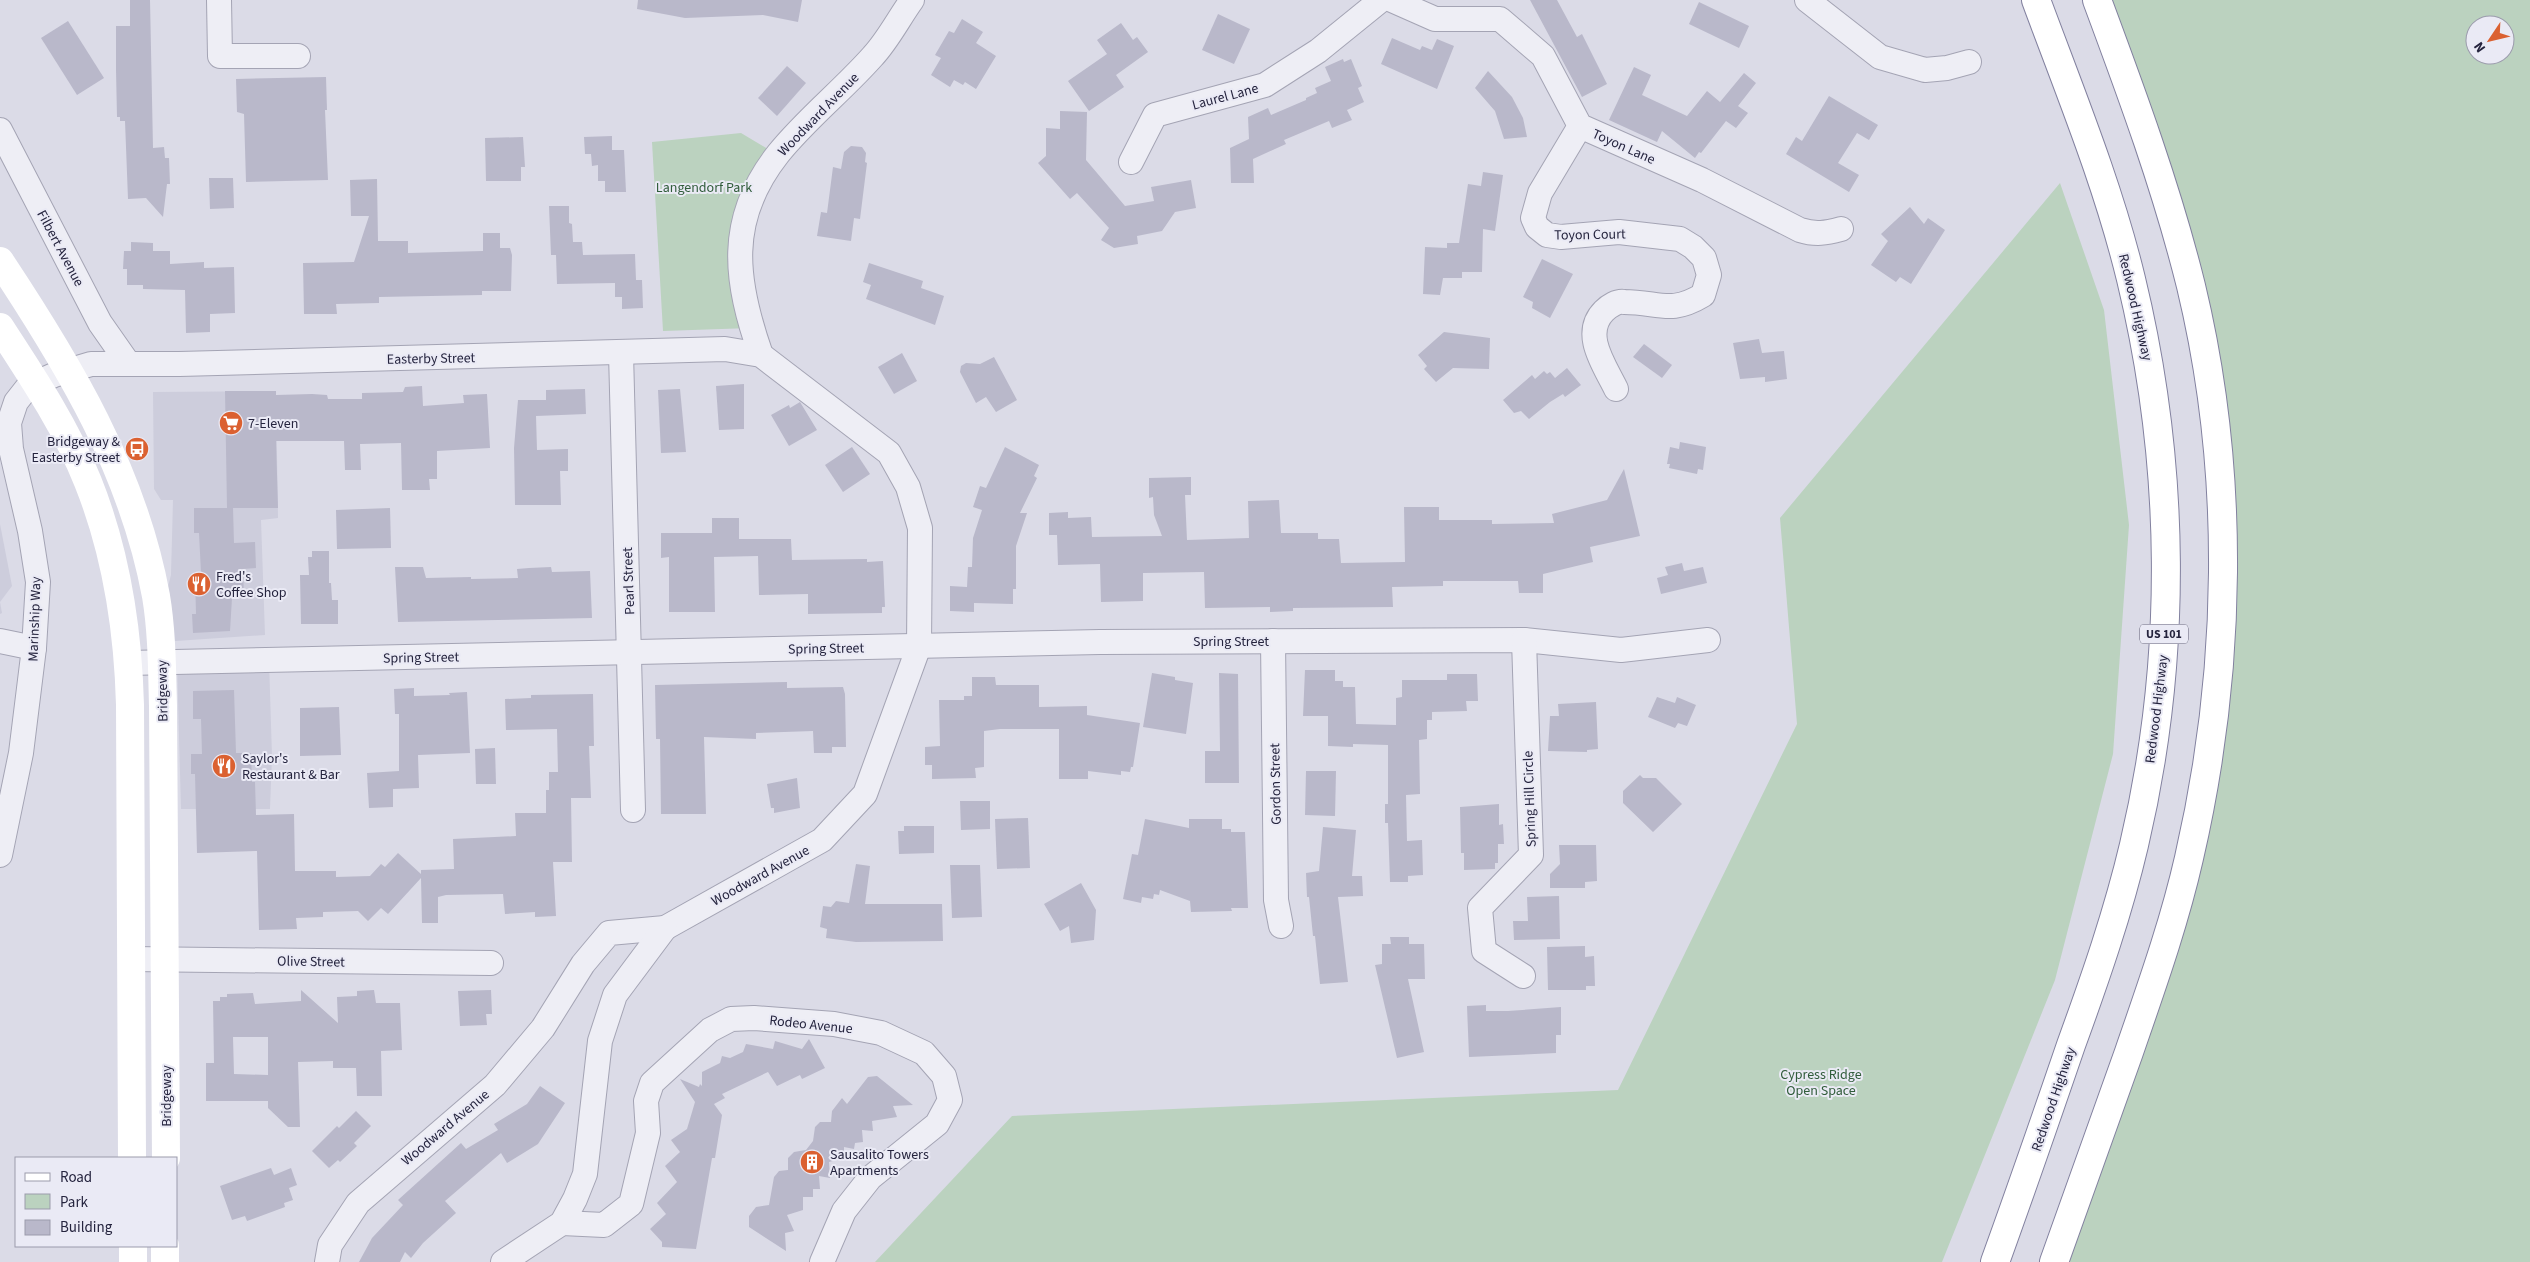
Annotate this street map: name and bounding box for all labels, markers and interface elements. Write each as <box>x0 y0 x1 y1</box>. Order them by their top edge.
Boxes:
north arrow <box>2465 15 2515 65</box>
text: N <box>2469 37 2491 56</box>
street label: Woodward Avenue <box>774 68 864 161</box>
street label: Laurel Lane <box>1190 78 1261 115</box>
street label: Toyon Lane <box>1589 124 1658 170</box>
park label: Langendorf Park <box>656 178 752 198</box>
street label: Filbert Avenue <box>32 207 89 290</box>
street label: Toyon Court <box>1554 224 1626 246</box>
street label: Redwood Highway <box>2113 252 2157 363</box>
street label: Easterby Street <box>387 348 476 370</box>
supermarket icon: 7-Eleven <box>218 410 244 436</box>
place label: 7-Eleven <box>248 414 298 434</box>
place label: Bridgeway & Easterby Street <box>32 432 120 468</box>
bus stop icon: Bridgeway & Easterby Street <box>124 436 150 462</box>
street label: Pearl Street <box>618 547 640 615</box>
place label: Fred's Coffee Shop <box>216 567 287 603</box>
restaurant icon: Fred's Coffee Shop <box>186 571 212 597</box>
street label: Marinship Way <box>24 576 46 662</box>
road number: US 101 <box>2140 624 2188 644</box>
street label: Spring Street <box>1193 632 1269 652</box>
street label: Spring Street <box>788 638 865 660</box>
street label: Spring Street <box>383 647 460 669</box>
street label: Redwood Highway <box>2140 653 2174 764</box>
street label: Bridgeway <box>152 660 174 722</box>
street label: Gordon Street <box>1265 743 1287 825</box>
place label: Saylor's Restaurant & Bar <box>242 749 340 785</box>
street label: Spring Hill Circle <box>1518 750 1542 848</box>
restaurant icon: Saylor's Restaurant & Bar <box>211 753 237 779</box>
street label: Woodward Avenue <box>708 841 813 911</box>
street label: Olive Street <box>277 951 345 973</box>
street label: Rodeo Avenue <box>768 1011 854 1039</box>
street label: Redwood Highway <box>2027 1044 2081 1154</box>
street label: Bridgeway <box>157 1065 177 1127</box>
park label: Cypress Ridge Open Space <box>1780 1065 1862 1101</box>
street label: Woodward Avenue <box>397 1085 494 1171</box>
place label: Sausalito Towers Apartments <box>830 1145 929 1181</box>
building icon: Sausalito Towers Apartments <box>799 1149 825 1175</box>
legend <box>15 1157 178 1247</box>
text: Road <box>60 1167 92 1188</box>
text: Park <box>60 1192 89 1213</box>
text: Building <box>60 1217 113 1238</box>

